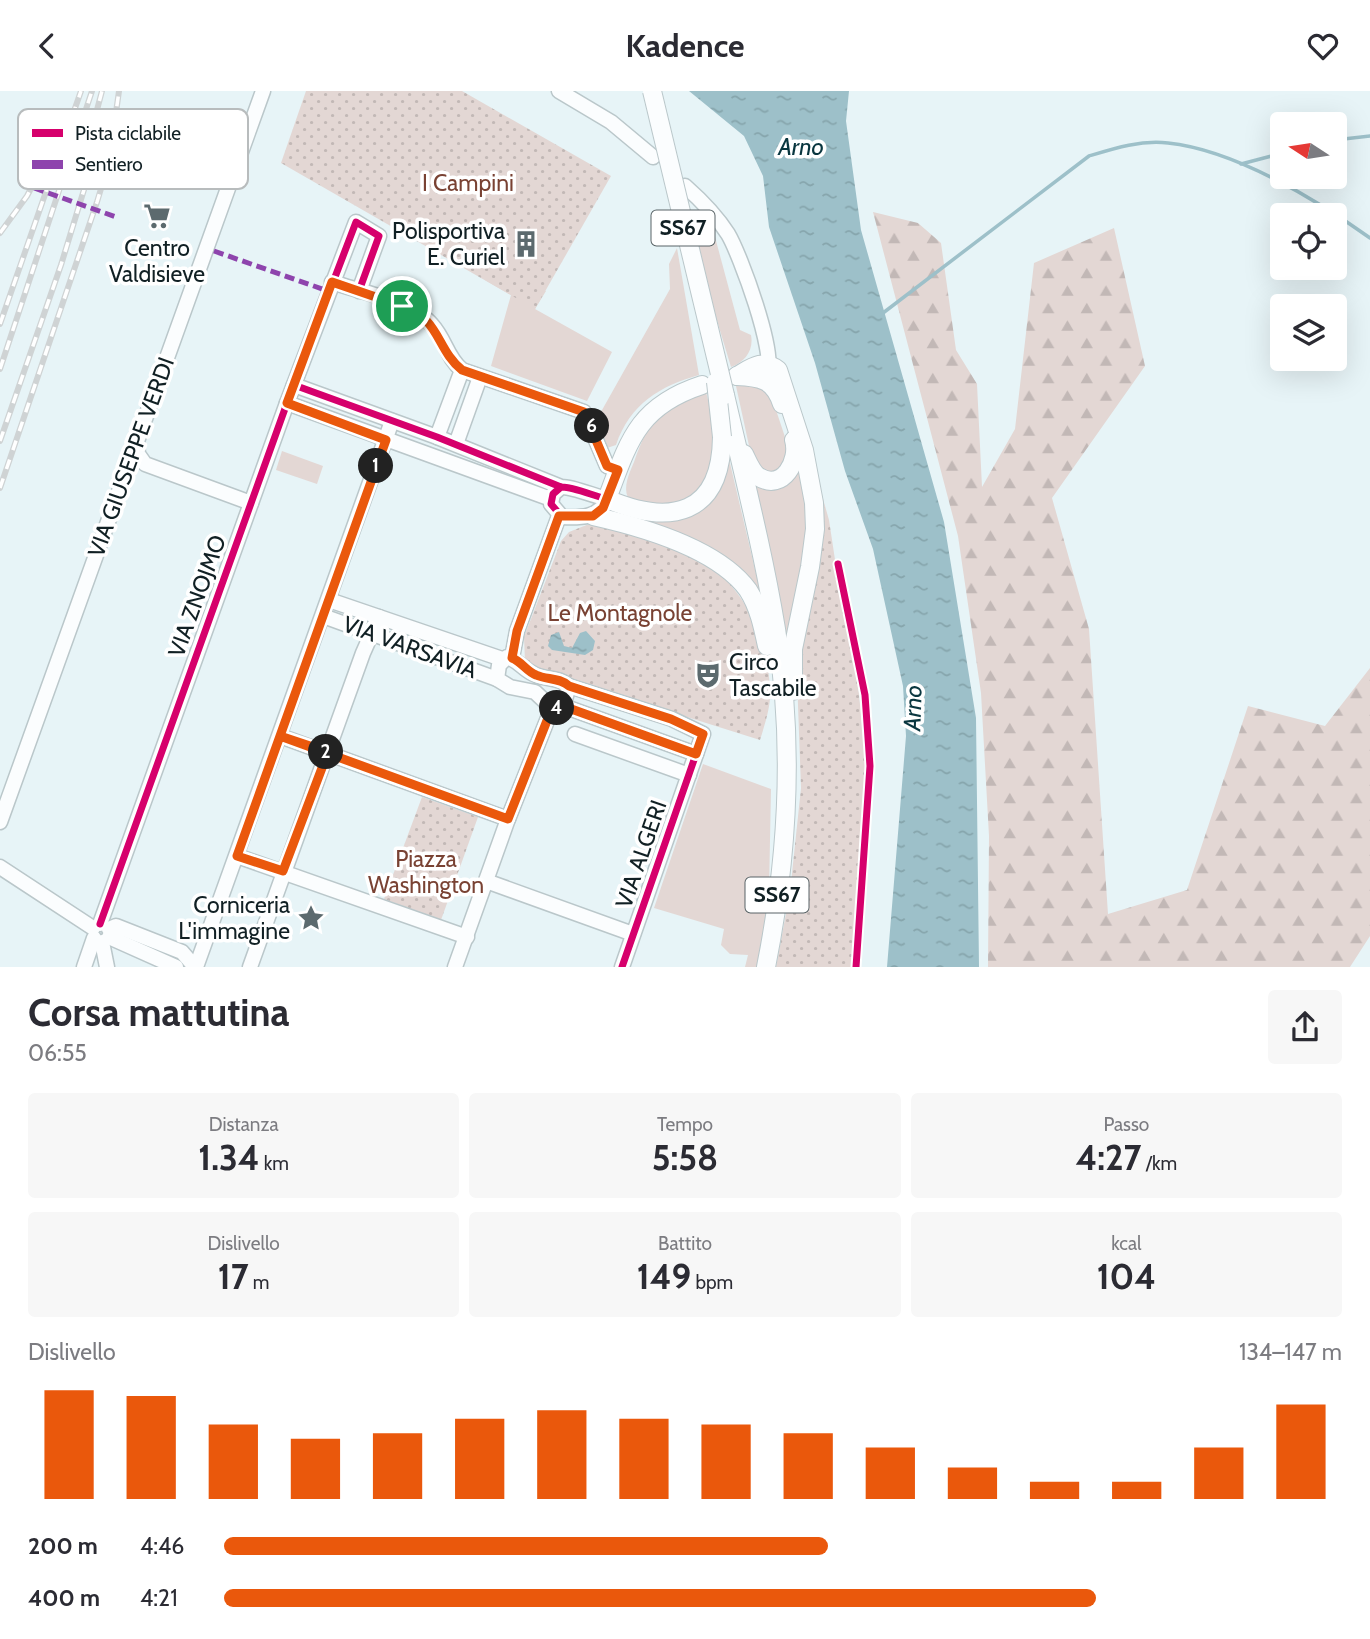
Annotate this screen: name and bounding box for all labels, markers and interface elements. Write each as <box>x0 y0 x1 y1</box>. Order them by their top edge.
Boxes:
text: Kadence <box>625 26 745 65</box>
icon: back <box>28 27 66 65</box>
icon: heart <box>1304 27 1342 65</box>
legend <box>18 109 248 189</box>
north arrow <box>1270 112 1348 189</box>
map controls <box>1270 112 1347 371</box>
text: Pista ciclabile <box>75 122 181 145</box>
water label: Arno <box>777 132 824 161</box>
text: Sentiero <box>75 153 143 176</box>
park label: I Campini <box>422 169 514 197</box>
supermarket icon: Centro Valdisieve <box>142 201 172 231</box>
button: locate <box>1270 203 1347 280</box>
road number: SS67 <box>652 211 714 245</box>
place label: Polisportiva E. Curiel <box>392 217 506 271</box>
building icon: Polisportiva E. Curiel <box>511 229 541 259</box>
place label: Centro Valdisieve <box>109 234 205 288</box>
pin <box>372 276 432 336</box>
icon: arrive <box>383 287 421 325</box>
button: layers <box>1270 294 1347 371</box>
street label: VIA GIUSEPPE VERDI <box>82 353 180 561</box>
pin: 6 <box>574 409 610 443</box>
text: 6 <box>586 414 597 437</box>
pin: 1 <box>358 449 394 483</box>
text: 1 <box>372 454 379 477</box>
street label: VIA ZNOJMO <box>162 531 232 661</box>
park label: Le Montagnole <box>548 599 693 627</box>
street label: VIA VARSAVIA <box>339 610 481 684</box>
place label: Circo Tascabile <box>729 648 817 702</box>
theatre icon: Circo Tascabile <box>693 660 723 690</box>
water label: Arno <box>897 685 928 732</box>
pin: 4 <box>540 691 574 725</box>
text: 4 <box>551 696 562 719</box>
pin: 2 <box>308 735 344 769</box>
text: 2 <box>320 740 331 763</box>
street label: VIA ALGERI <box>609 796 673 912</box>
park label: Piazza Washington <box>368 845 484 899</box>
road number: SS67 <box>746 877 808 913</box>
place label: Corniceria L'immagine <box>178 891 290 945</box>
place icon: Corniceria L'immagine <box>296 903 326 933</box>
text: Corsa mattutina <box>28 989 289 1036</box>
button: share <box>1268 990 1342 1064</box>
text: 06:55 <box>28 1039 87 1067</box>
text: Distanza <box>209 1113 279 1136</box>
text: Tempo <box>657 1113 713 1136</box>
text: Passo <box>1103 1113 1149 1136</box>
text: 1.34 <box>198 1136 260 1179</box>
text: 5:58 <box>652 1136 718 1179</box>
text: 4:27 <box>1076 1136 1141 1179</box>
text: km <box>260 1152 289 1175</box>
text: /km <box>1141 1152 1177 1175</box>
text: Dislivello <box>208 1232 280 1255</box>
text: Battito <box>658 1232 712 1255</box>
text: kcal <box>1111 1232 1141 1255</box>
text: 17 <box>218 1255 249 1298</box>
text: 149 <box>637 1255 691 1298</box>
text: 104 <box>1097 1255 1156 1298</box>
text: m <box>249 1271 270 1294</box>
text: bpm <box>691 1271 733 1294</box>
text: Dislivello <box>28 1338 116 1366</box>
text: 134–147 m <box>1239 1338 1342 1366</box>
text: 200 m <box>28 1532 98 1560</box>
text: 4:46 <box>140 1532 184 1560</box>
text: 400 m <box>28 1584 100 1612</box>
text: 4:21 <box>140 1584 178 1612</box>

